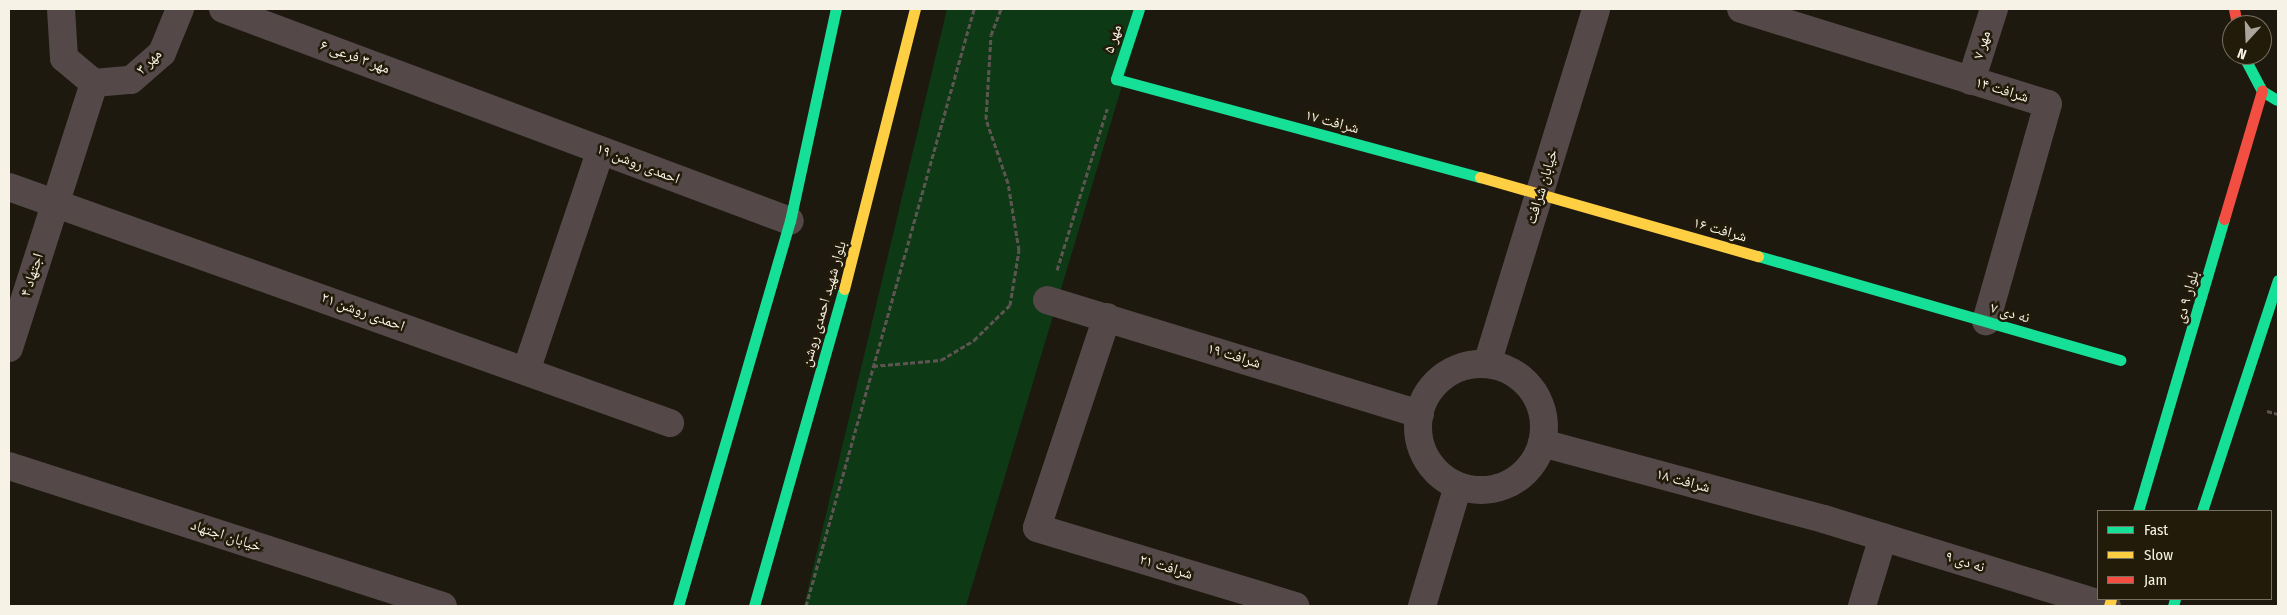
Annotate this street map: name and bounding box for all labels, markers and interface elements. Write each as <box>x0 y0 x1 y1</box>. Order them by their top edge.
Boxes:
north arrow <box>2222 15 2272 65</box>
street label: مهر ۵ <box>1100 23 1126 55</box>
street label: مهر ۷ <box>1969 29 1995 61</box>
street label: مهر ۳ فرعی ۶ <box>318 36 392 78</box>
text: N <box>2235 44 2249 63</box>
street label: مهر ۳ <box>132 45 166 79</box>
street label: شرافت ۱۴ <box>1973 73 2031 107</box>
street label: شرافت ۱۷ <box>1303 106 1361 138</box>
street label: احمدی روشن ۱۹ <box>594 140 682 188</box>
street label: خیابان شرافت <box>1522 148 1562 226</box>
street label: شرافت ۱۶ <box>1691 214 1749 246</box>
street label: بلوار شهید احمدی روشن <box>797 239 851 369</box>
street label: اجتهاد ۴ <box>17 251 47 299</box>
street label: بلوار ۹ دی <box>2171 269 2203 325</box>
street label: احمدی روشن ۲۱ <box>319 289 407 335</box>
street label: نه دی ۷ <box>1988 299 2032 327</box>
street label: شرافت ۱۹ <box>1205 339 1263 373</box>
street label: شرافت ۱۸ <box>1654 465 1712 497</box>
legend <box>2097 510 2272 600</box>
street label: خیابان اجتهاد <box>188 516 264 556</box>
text: Fast <box>2144 521 2168 539</box>
text: Slow <box>2144 546 2173 564</box>
street label: نه دی ۹ <box>1943 548 1987 576</box>
street label: شرافت ۲۱ <box>1137 550 1195 584</box>
text: Jam <box>2144 571 2167 589</box>

